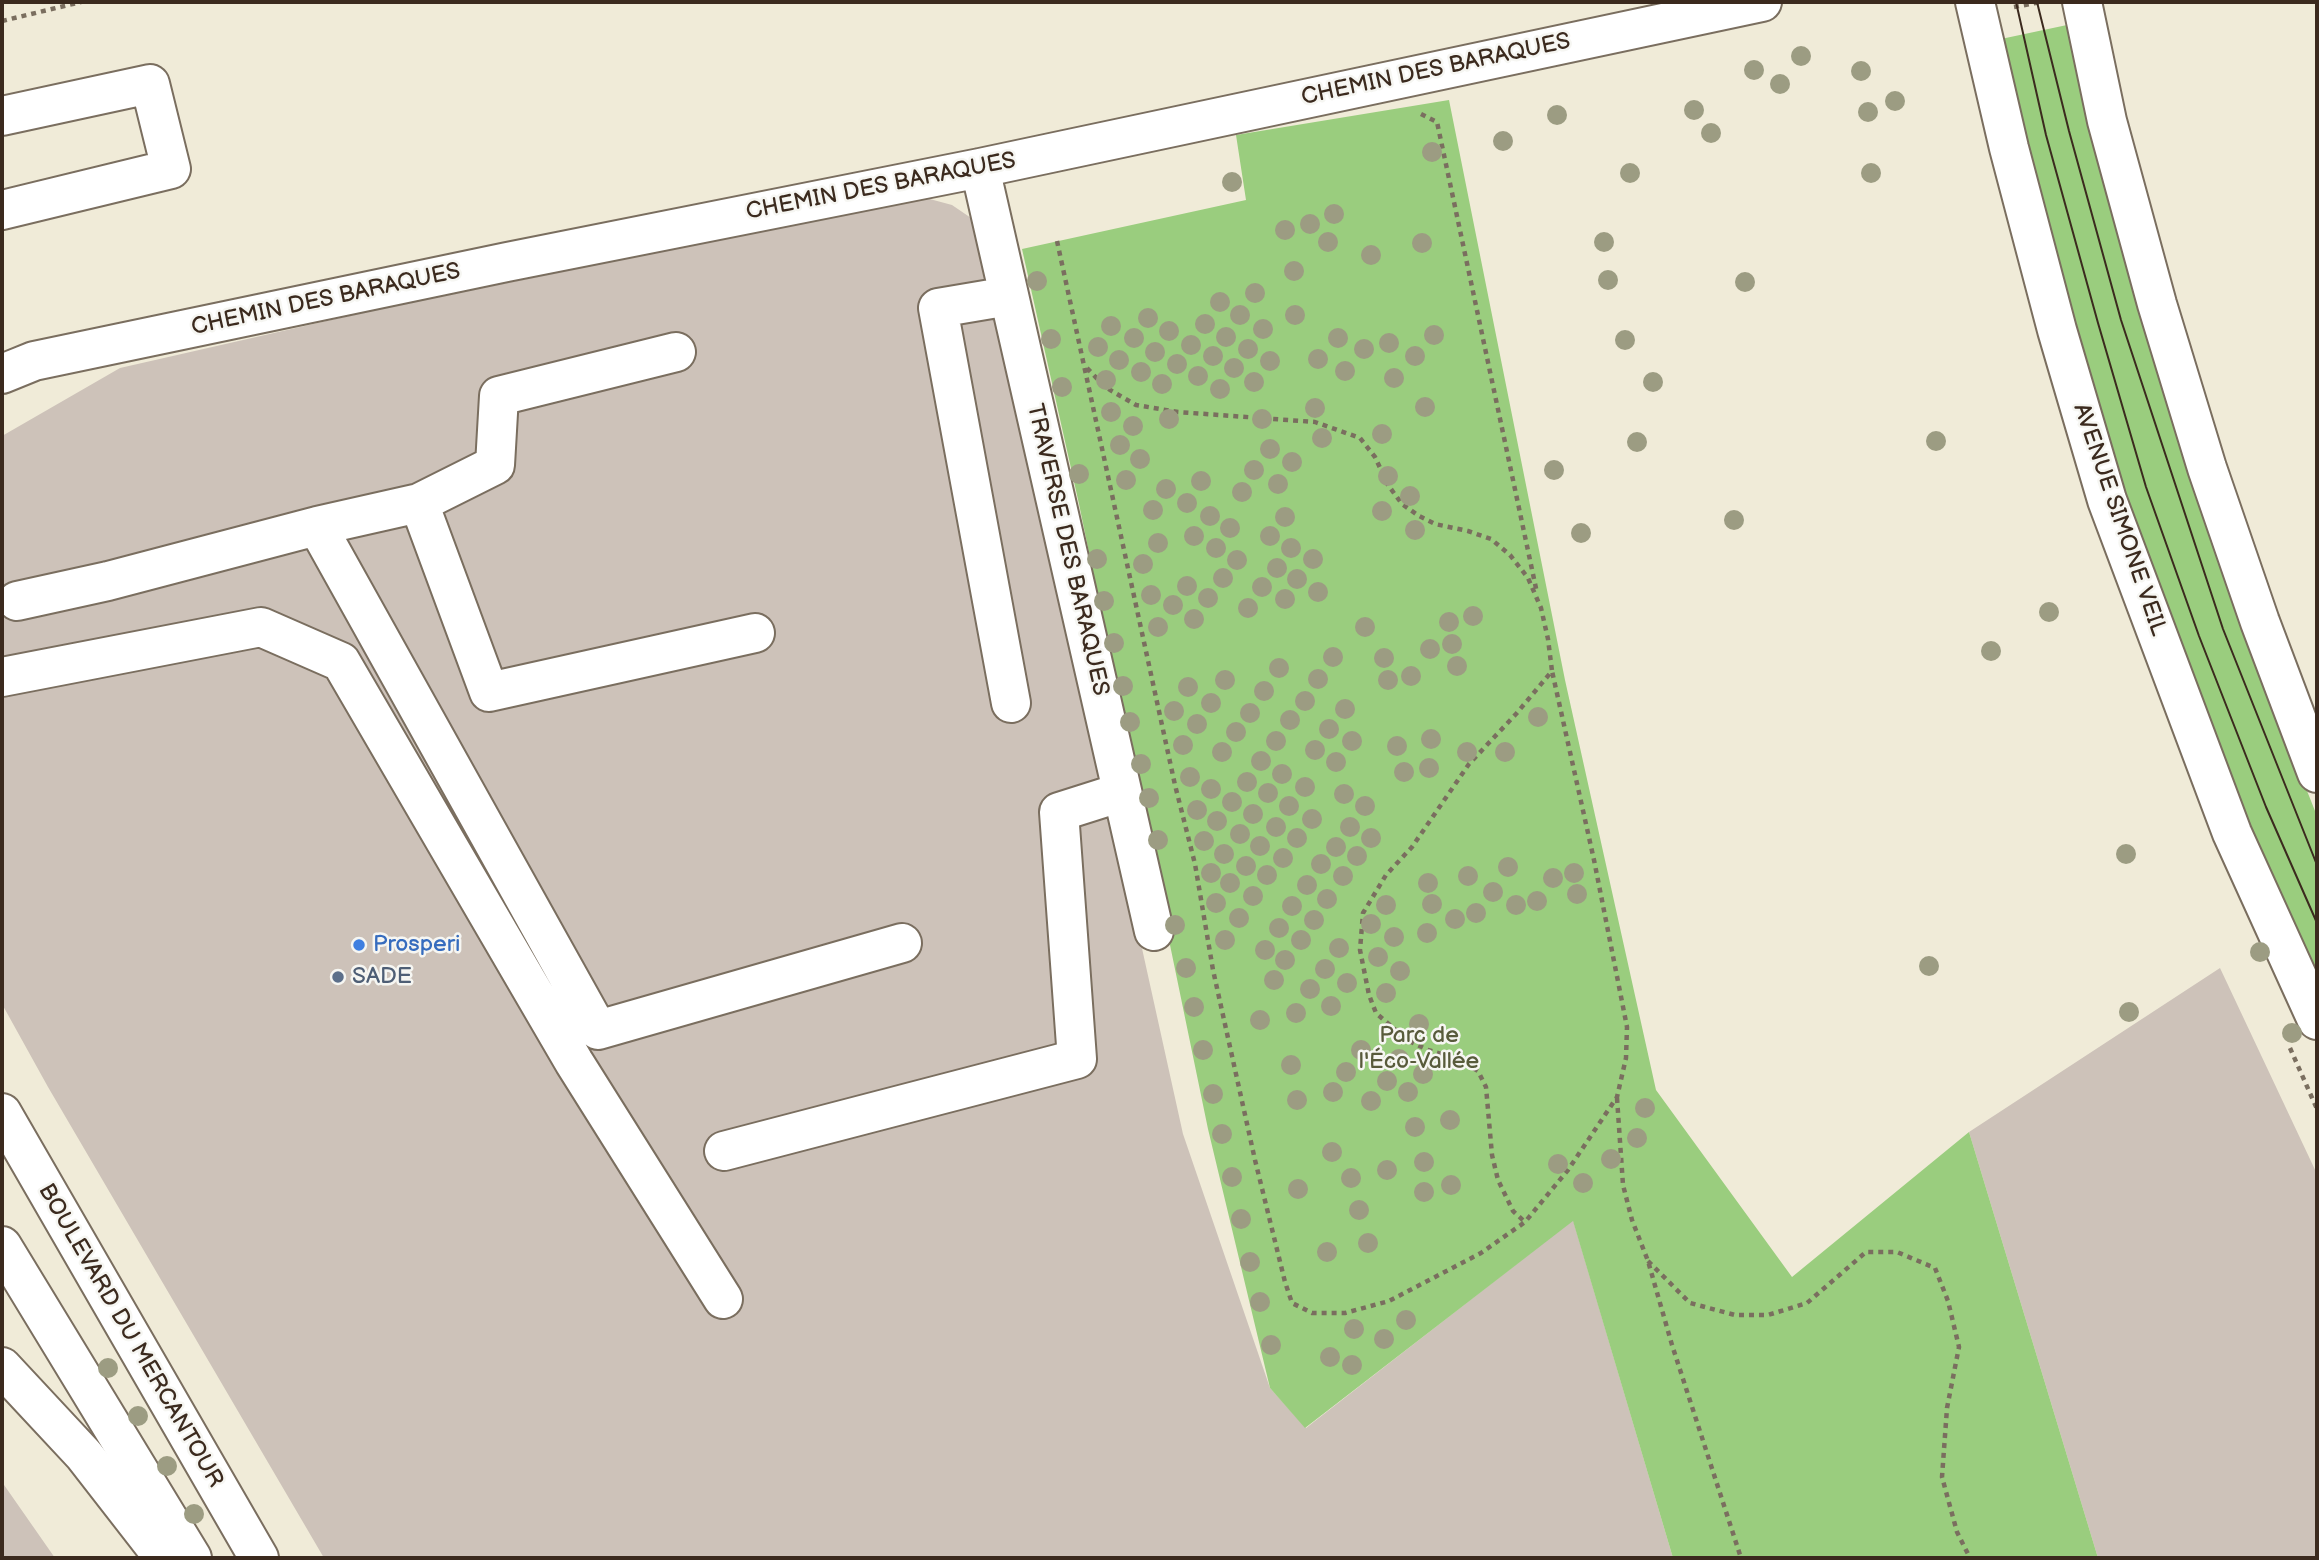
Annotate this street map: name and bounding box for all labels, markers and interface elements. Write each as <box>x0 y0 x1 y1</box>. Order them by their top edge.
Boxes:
street label: CHEMIN DES BARAQUES <box>1299 28 1573 112</box>
street label: CHEMIN DES BARAQUES <box>744 147 1018 227</box>
street label: CHEMIN DES BARAQUES <box>189 258 463 342</box>
street label: AVENUE SIMONE VEIL <box>2066 400 2172 640</box>
street label: TRAVERSE DES BARAQUES <box>1020 401 1114 699</box>
place label: Prosperi <box>373 931 460 959</box>
marker: Prosperi <box>351 937 367 953</box>
place label: SADE <box>352 963 412 991</box>
marker: SADE <box>330 969 346 985</box>
park label: Parc de l'Éco-Vallée <box>1359 1022 1479 1076</box>
street label: BOULEVARD DU MERCANTOUR <box>32 1179 228 1493</box>

